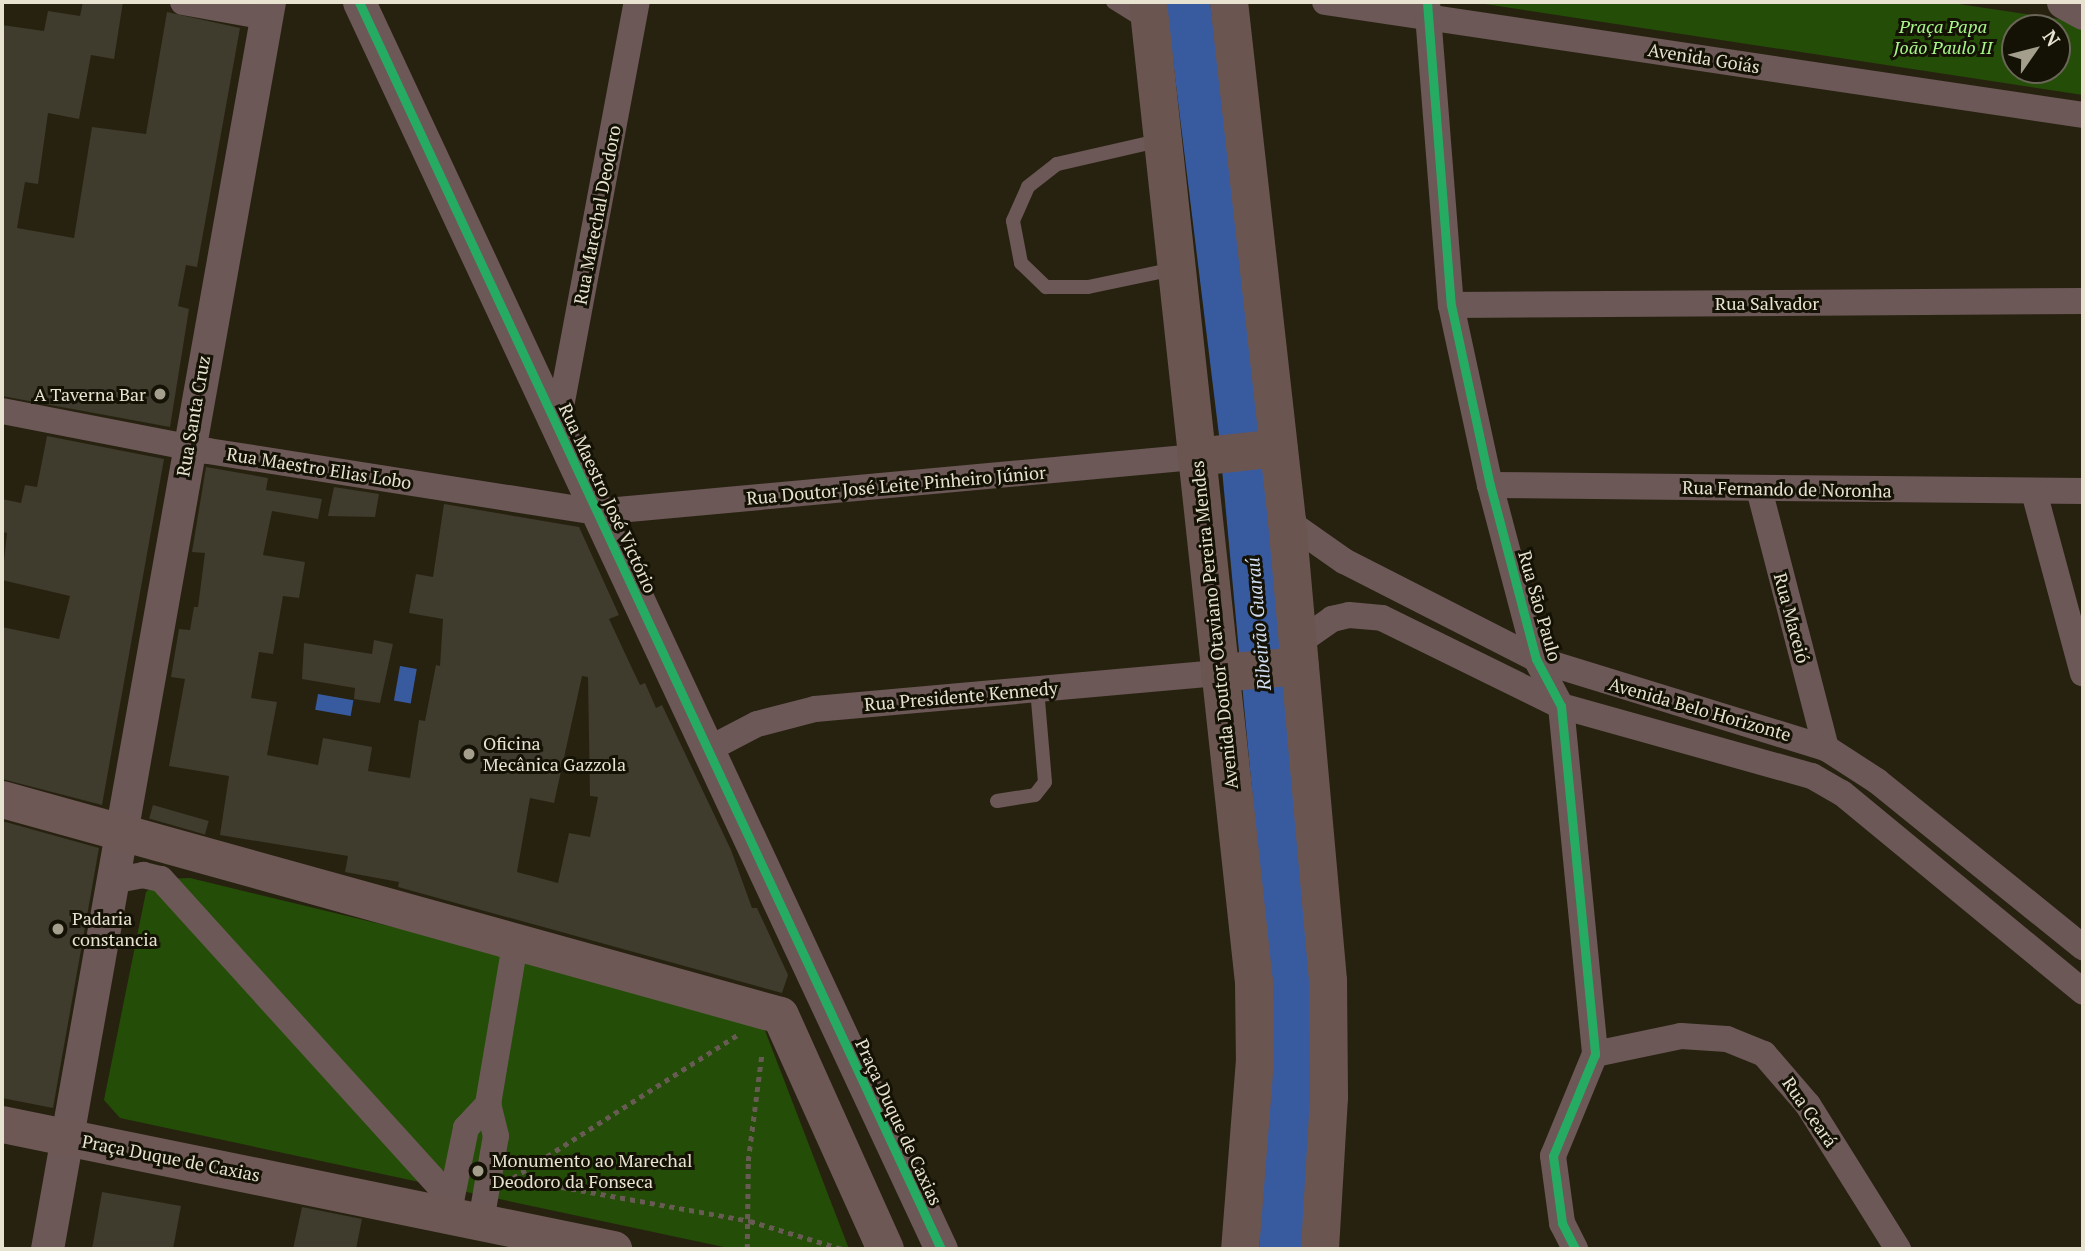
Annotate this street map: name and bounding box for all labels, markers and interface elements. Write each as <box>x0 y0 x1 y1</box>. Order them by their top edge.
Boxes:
north arrow <box>2001 14 2071 84</box>
park label: Praça Papa João Paulo II <box>1894 16 1992 58</box>
text: N <box>2038 25 2066 51</box>
street label: Avenida Goiás <box>1646 38 1762 78</box>
street label: Rua Marechal Deodoro <box>569 123 625 307</box>
street label: Rua Salvador <box>1715 292 1819 314</box>
street label: Rua Santa Cruz <box>172 354 214 478</box>
place label: A Taverna Bar <box>34 383 146 405</box>
marker: A Taverna Bar <box>152 386 168 402</box>
street label: Rua Maestro José Victório <box>554 400 662 596</box>
street label: Rua Maestro Elias Lobo <box>225 443 413 493</box>
street label: Avenida Doutor Otaviano Pereira Mendes <box>1186 460 1242 790</box>
street label: Rua Doutor José Leite Pinheiro Júnior <box>745 461 1047 509</box>
street label: Rua Fernando de Noronha <box>1682 476 1892 502</box>
street label: Rua São Paulo <box>1514 548 1566 664</box>
water label: Ribeirão Guaraú <box>1241 556 1275 692</box>
street label: Rua Maceió <box>1770 571 1814 665</box>
street label: Avenida Belo Horizonte <box>1606 673 1794 745</box>
street label: Rua Presidente Kennedy <box>863 677 1059 715</box>
place label: Oficina Mecânica Gazzola <box>483 733 626 776</box>
marker: Oficina Mecânica Gazzola <box>461 746 477 762</box>
place label: Padaria constancia <box>72 908 158 950</box>
marker: Padaria constancia <box>50 921 66 937</box>
street label: Praça Duque de Caxias <box>851 1035 947 1209</box>
street label: Rua Ceará <box>1778 1073 1842 1151</box>
street label: Praça Duque de Caxias <box>80 1130 262 1186</box>
place label: Monumento ao Marechal Deodoro da Fonseca <box>492 1150 692 1192</box>
marker: Monumento ao Marechal Deodoro da Fonseca <box>470 1163 486 1179</box>

